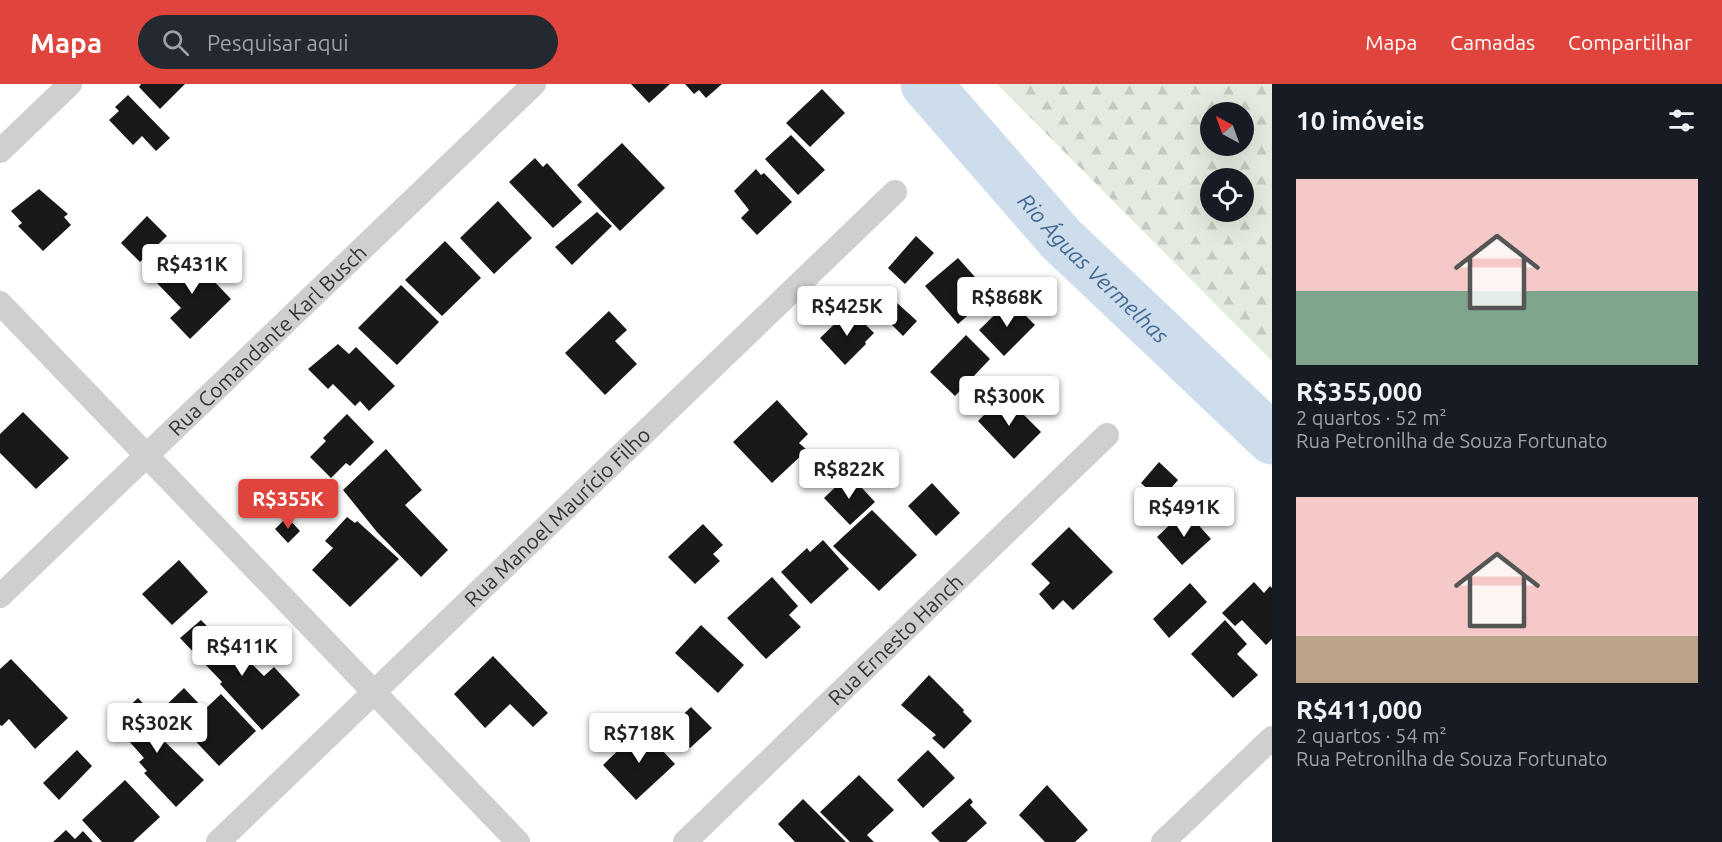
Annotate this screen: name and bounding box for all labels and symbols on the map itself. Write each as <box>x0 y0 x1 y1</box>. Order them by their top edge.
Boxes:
north arrow <box>1200 102 1254 156</box>
water label: Rio Águas Vermelhas <box>1014 188 1174 347</box>
street label: Rua Comandante Karl Busch <box>163 240 371 440</box>
pin: R$431K <box>143 244 241 295</box>
pin: R$868K <box>958 277 1056 328</box>
pin: R$425K <box>798 286 896 337</box>
pin: R$300K <box>960 376 1058 427</box>
street label: Rua Manoel Maurício Filho <box>459 422 655 611</box>
pin: R$822K <box>800 449 898 500</box>
pin: R$355K <box>239 479 337 530</box>
pin: R$491K <box>1135 487 1233 538</box>
street label: Rua Ernesto Hanch <box>823 569 967 710</box>
pin: R$411K <box>193 626 291 677</box>
pin: R$302K <box>108 703 206 754</box>
pin: R$718K <box>590 713 688 764</box>

